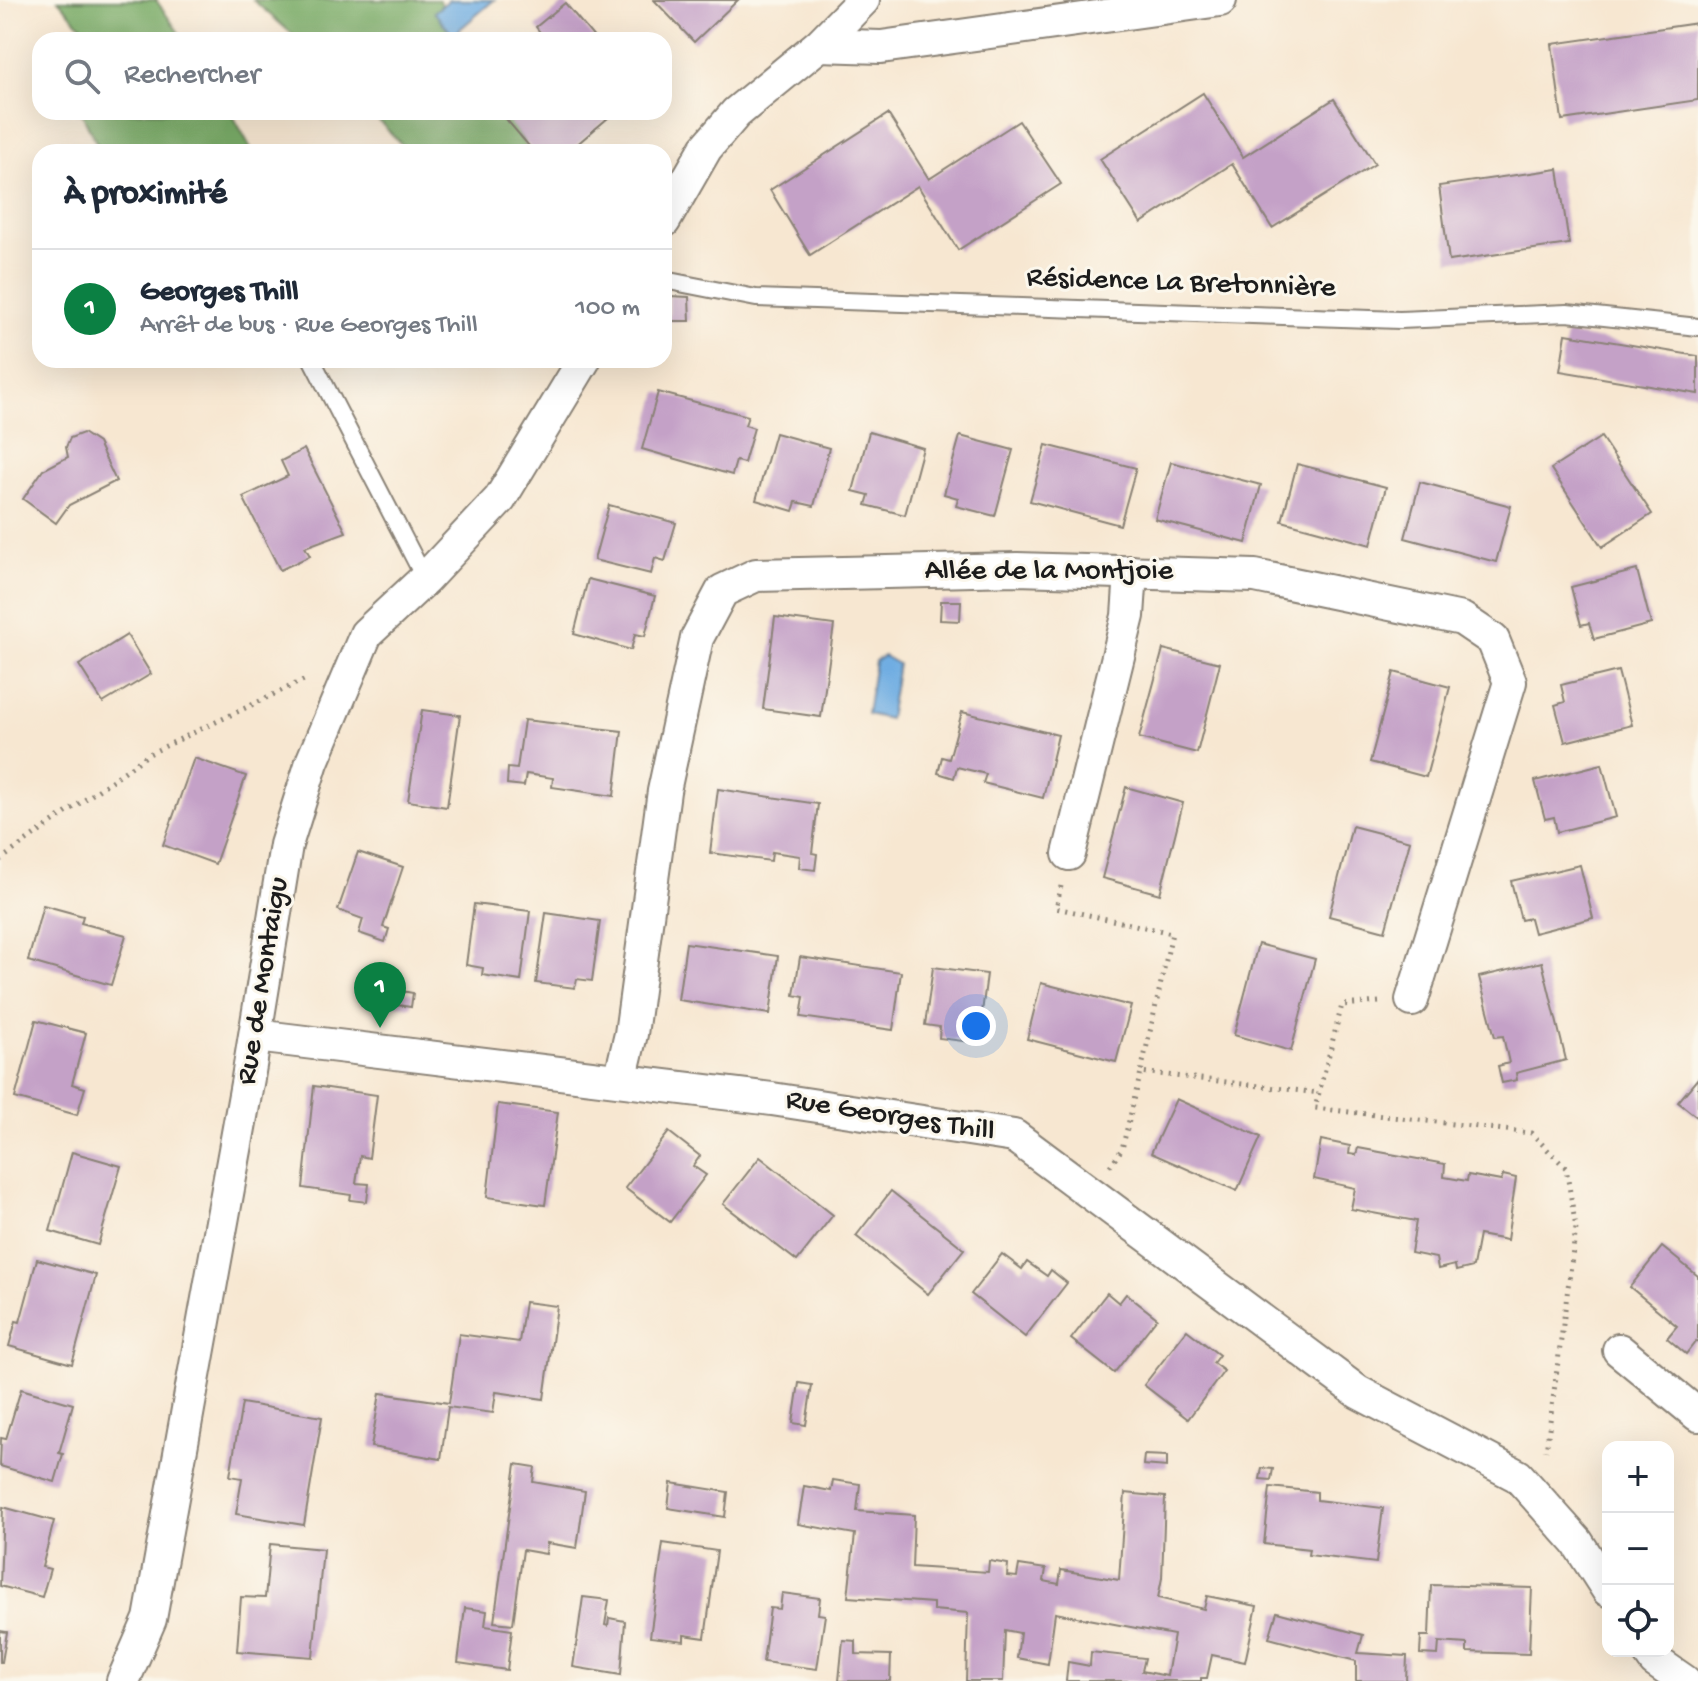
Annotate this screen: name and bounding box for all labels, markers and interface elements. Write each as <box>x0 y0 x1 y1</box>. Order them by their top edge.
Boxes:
search box <box>32 32 672 120</box>
icon: search <box>60 54 104 98</box>
text: Rechercher <box>124 59 260 94</box>
text: À proximité <box>64 176 227 216</box>
street label: Résidence La Bretonnière <box>1026 261 1337 307</box>
text: Georges Thill <box>140 276 299 311</box>
text: 1 <box>85 294 95 325</box>
text: 100 m <box>575 294 640 325</box>
text: Arrêt de bus · Rue Georges Thill <box>140 311 478 342</box>
street label: Allée de la Montjoie <box>925 555 1174 590</box>
street label: Rue de Montaigu <box>230 875 298 1087</box>
pin: 1 <box>354 962 406 1028</box>
your location <box>956 1006 996 1046</box>
street label: Rue Georges Thill <box>783 1083 997 1151</box>
map controls <box>1602 1441 1674 1657</box>
button: + <box>1602 1441 1674 1513</box>
button: − <box>1602 1513 1674 1585</box>
button: locate <box>1602 1585 1674 1657</box>

